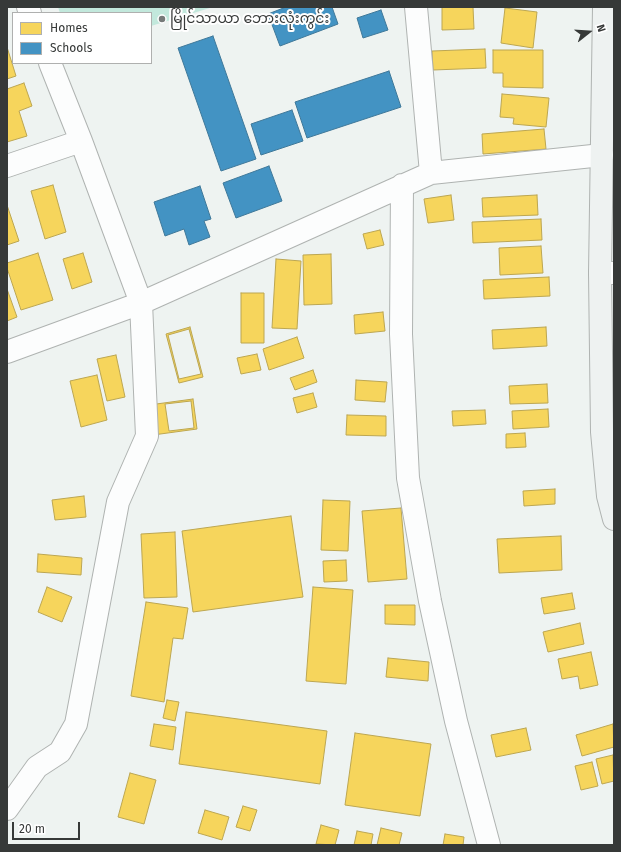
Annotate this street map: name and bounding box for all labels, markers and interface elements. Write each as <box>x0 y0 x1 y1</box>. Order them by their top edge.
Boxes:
place label: မြိုင်သာယာ ဘေားလုံးကွင်း <box>170 11 329 27</box>
legend <box>12 12 152 64</box>
north arrow <box>569 12 609 52</box>
marker: မြိုင်သာယာ ဘေားလုံးကွင်း <box>157 14 167 24</box>
text: Homes <box>50 21 88 35</box>
text: N <box>594 23 608 34</box>
text: Schools <box>50 41 92 55</box>
scale bar <box>14 814 82 840</box>
text: 20 m <box>19 822 45 836</box>

